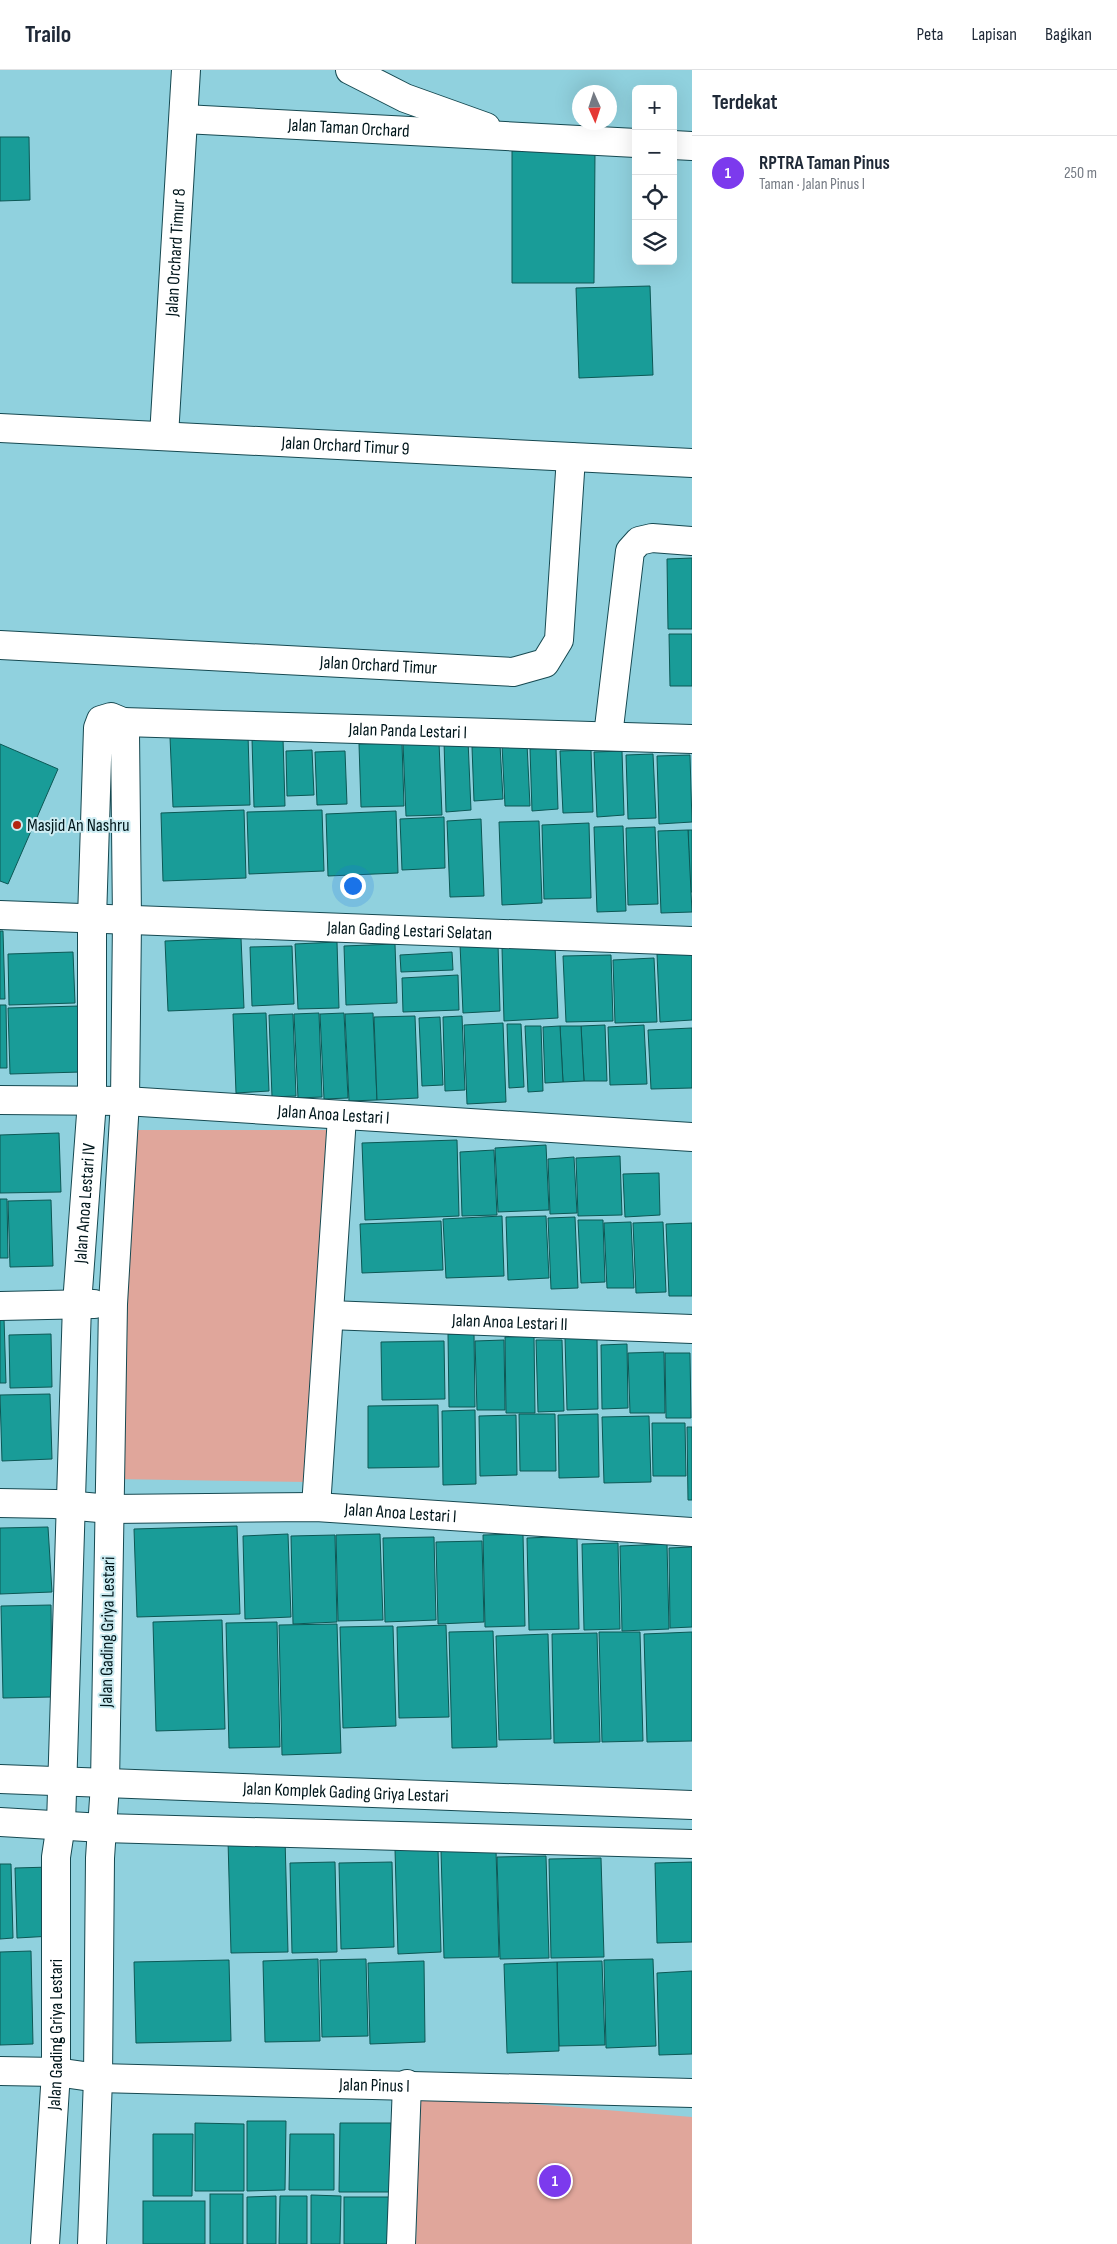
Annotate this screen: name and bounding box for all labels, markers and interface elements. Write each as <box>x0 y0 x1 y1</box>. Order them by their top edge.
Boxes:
text: Trailo <box>25 20 71 49</box>
text: Peta <box>916 24 944 45</box>
text: Lapisan <box>972 24 1017 45</box>
text: Bagikan <box>1045 24 1092 45</box>
north arrow <box>572 85 617 130</box>
map controls <box>632 85 677 265</box>
button: + <box>632 85 677 130</box>
text: Terdekat <box>712 90 778 115</box>
street label: Jalan Taman Orchard <box>286 114 410 142</box>
button: − <box>632 130 677 175</box>
text: RPTRA Taman Pinus <box>759 152 890 175</box>
text: 1 <box>725 164 731 183</box>
text: 250 m <box>1064 164 1097 183</box>
button: locate <box>632 175 677 220</box>
text: Taman · Jalan Pinus I <box>759 175 865 194</box>
street label: Jalan Orchard Timur 8 <box>161 188 190 318</box>
button: layers <box>632 220 677 265</box>
street label: Jalan Orchard Timur 9 <box>280 432 410 460</box>
street label: Jalan Orchard Timur <box>318 652 438 679</box>
street label: Jalan Panda Lestari I <box>347 719 467 743</box>
place label: Masjid An Nashru <box>27 815 130 836</box>
marker: Masjid An Nashru <box>11 819 23 831</box>
your location <box>340 873 366 899</box>
street label: Jalan Gading Lestari Selatan <box>326 917 493 944</box>
street label: Jalan Anoa Lestari I <box>276 1101 390 1129</box>
street label: Jalan Anoa Lestari IV <box>70 1143 100 1265</box>
street label: Jalan Anoa Lestari II <box>451 1310 568 1335</box>
street label: Jalan Anoa Lestari I <box>343 1499 457 1527</box>
street label: Jalan Gading Griya Lestari <box>96 1556 119 1709</box>
street label: Jalan Komplek Gading Griya Lestari <box>241 1778 449 1807</box>
street label: Jalan Gading Griya Lestari <box>44 1959 67 2112</box>
street label: Jalan Pinus I <box>338 2074 410 2097</box>
pin: 1 <box>539 2162 571 2200</box>

